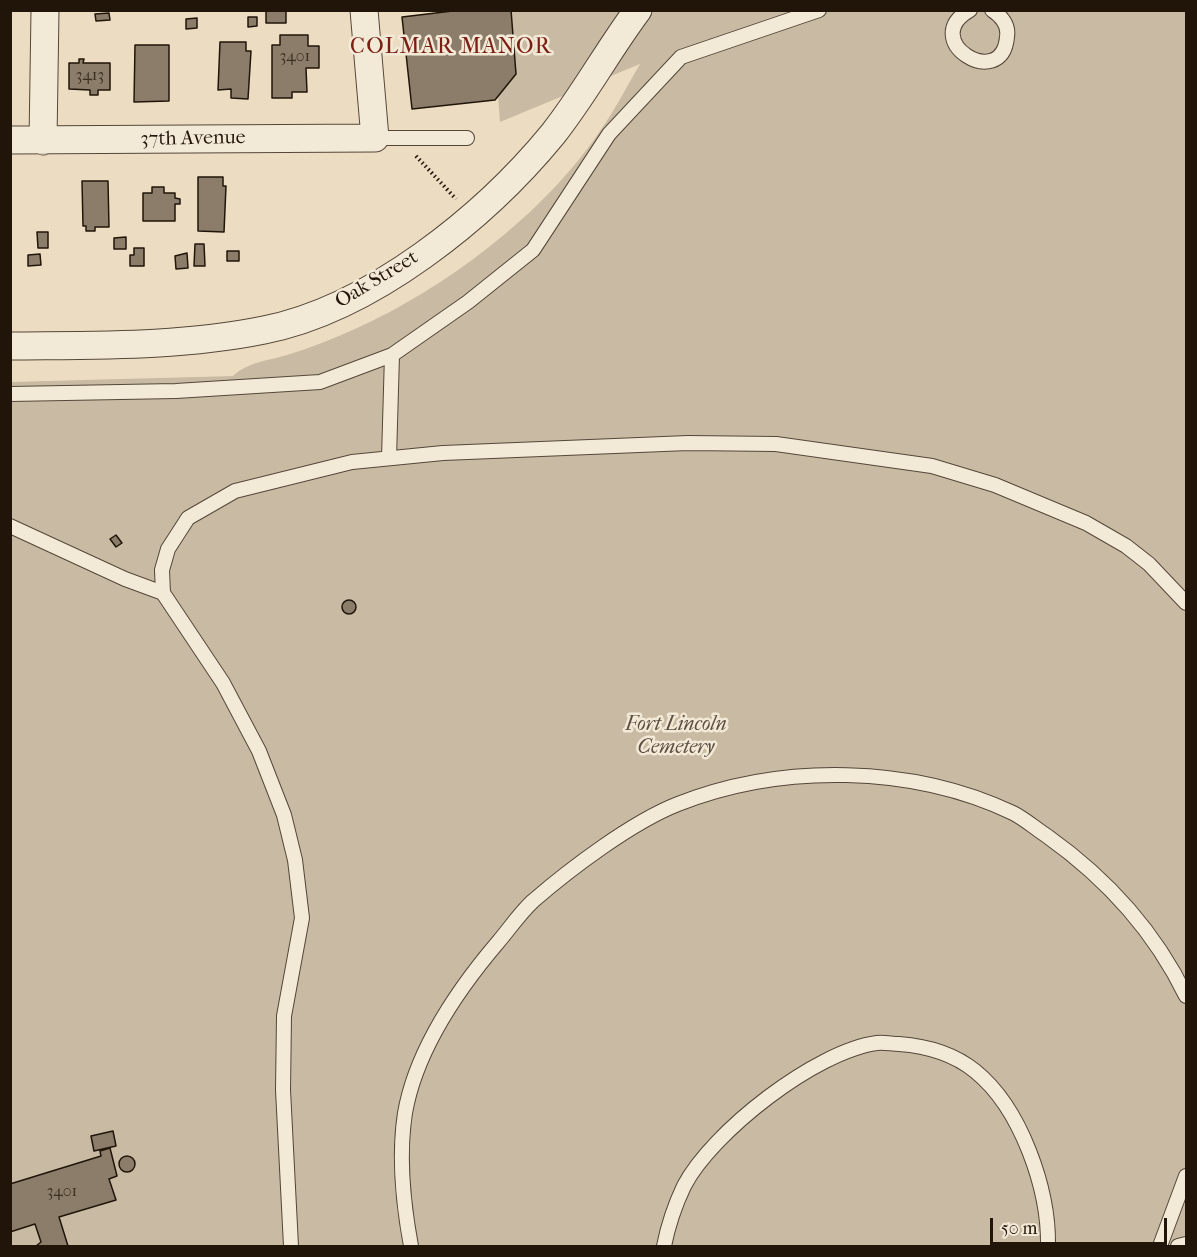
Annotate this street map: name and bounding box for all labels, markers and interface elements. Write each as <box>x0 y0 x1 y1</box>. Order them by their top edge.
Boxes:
district label: COLMAR MANOR <box>350 35 552 61</box>
house number: 3401 <box>280 47 310 67</box>
house number: 3413 <box>76 66 104 86</box>
street label: 37th Avenue <box>140 126 246 152</box>
street label: Oak Street <box>331 246 423 314</box>
park label: Fort Lincoln Cemetery <box>625 713 727 760</box>
house number: 3401 <box>47 1182 77 1202</box>
scale bar <box>993 1206 1170 1244</box>
text: 50 m <box>1001 1218 1037 1239</box>

